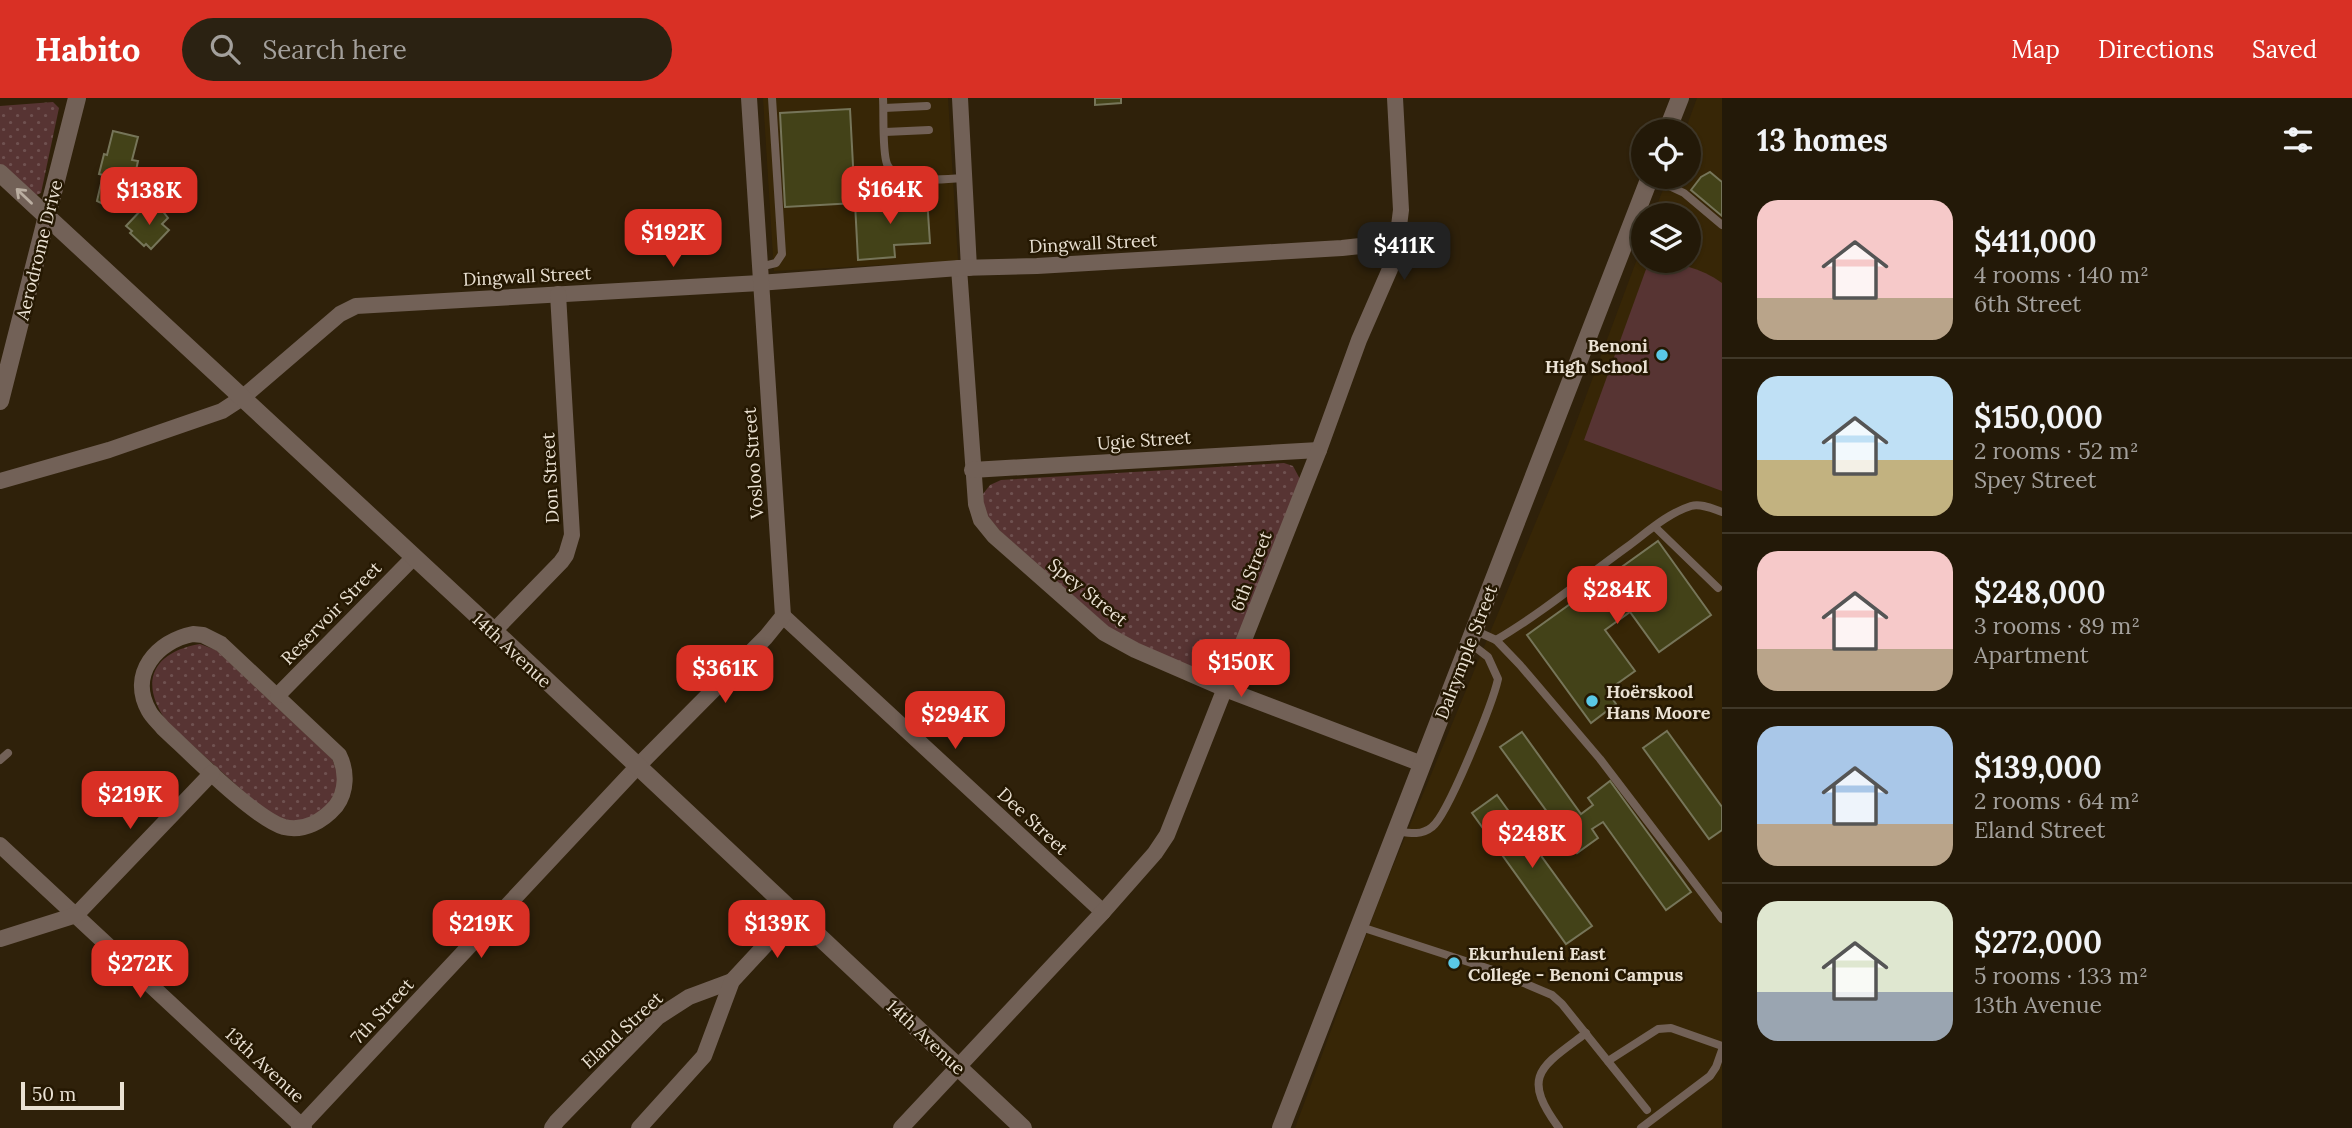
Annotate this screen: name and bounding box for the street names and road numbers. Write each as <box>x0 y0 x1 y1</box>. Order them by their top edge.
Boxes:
street label: Aerodrome Drive <box>10 177 68 324</box>
street label: Dingwall Street <box>1028 228 1158 258</box>
street label: Dingwall Street <box>462 261 592 291</box>
street label: Vosloo Street <box>738 406 768 520</box>
street label: Ugie Street <box>1096 425 1192 455</box>
street label: Don Street <box>536 432 564 524</box>
street label: 6th Street <box>1225 528 1277 614</box>
street label: Spey Street <box>1044 553 1132 631</box>
street label: Reservoir Street <box>276 556 386 670</box>
street label: Dalrymple Street <box>1430 581 1502 723</box>
street label: 14th Avenue <box>468 608 557 693</box>
street label: Dee Street <box>993 782 1073 860</box>
street label: 7th Street <box>346 973 418 1049</box>
street label: Eland Street <box>577 987 667 1073</box>
street label: 14th Avenue <box>882 995 971 1080</box>
street label: 13th Avenue <box>221 1022 310 1108</box>

